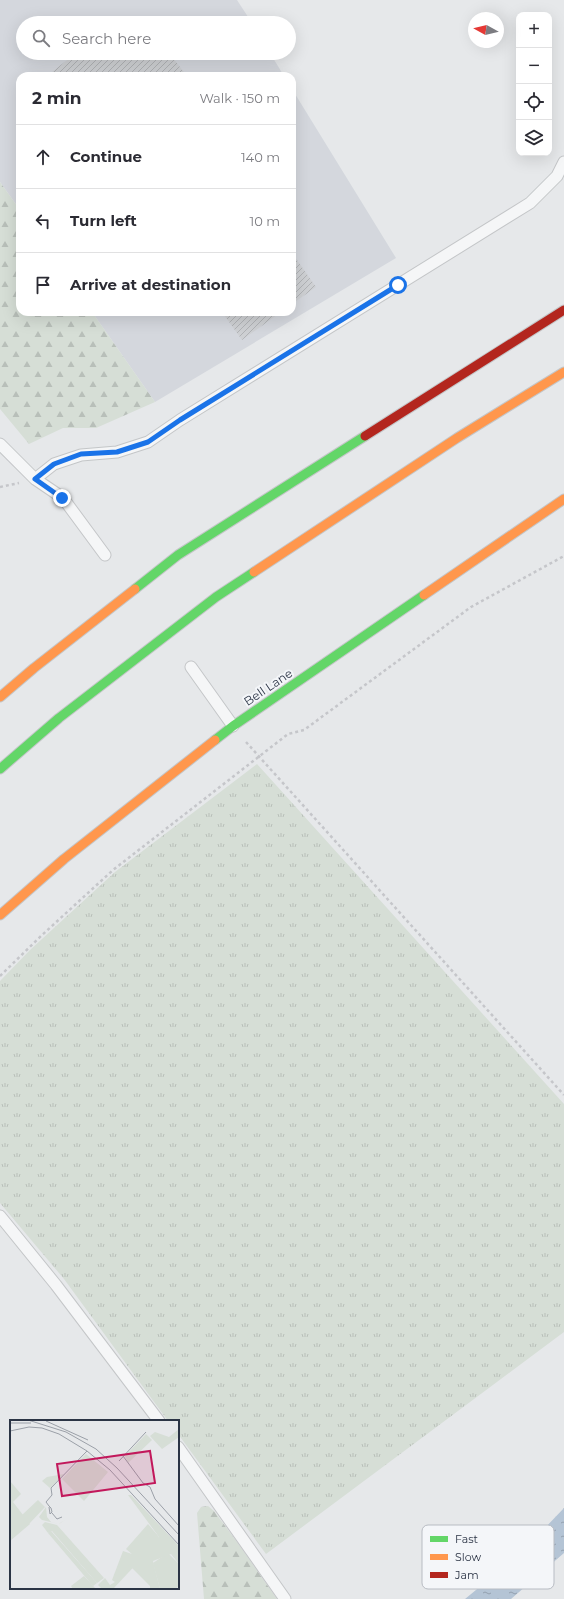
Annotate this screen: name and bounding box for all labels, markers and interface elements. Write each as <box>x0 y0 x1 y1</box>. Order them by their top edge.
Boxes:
north arrow <box>468 12 504 48</box>
map controls <box>516 12 552 156</box>
button: + <box>516 12 552 48</box>
search box <box>16 16 296 60</box>
icon: search <box>30 27 52 49</box>
text: Search here <box>62 29 151 48</box>
button: − <box>516 48 552 84</box>
button: locate <box>516 84 552 120</box>
text: 2 min <box>32 88 82 108</box>
text: Walk · 150 m <box>199 90 280 106</box>
button: layers <box>516 120 552 156</box>
icon: ahead <box>32 146 54 168</box>
text: Continue <box>70 147 142 166</box>
text: 140 m <box>241 149 280 165</box>
icon: left <box>32 210 54 232</box>
text: Turn left <box>70 211 137 230</box>
text: 10 m <box>250 213 280 229</box>
icon: arrive <box>32 274 54 296</box>
text: Arrive at destination <box>70 275 231 294</box>
route start <box>389 276 407 294</box>
route end <box>53 489 71 507</box>
street label: Bell Lane <box>241 665 295 709</box>
inset map <box>10 1420 179 1589</box>
legend <box>422 1525 554 1589</box>
text: Fast <box>455 1532 479 1546</box>
text: Slow <box>455 1550 481 1564</box>
text: Jam <box>454 1568 479 1582</box>

